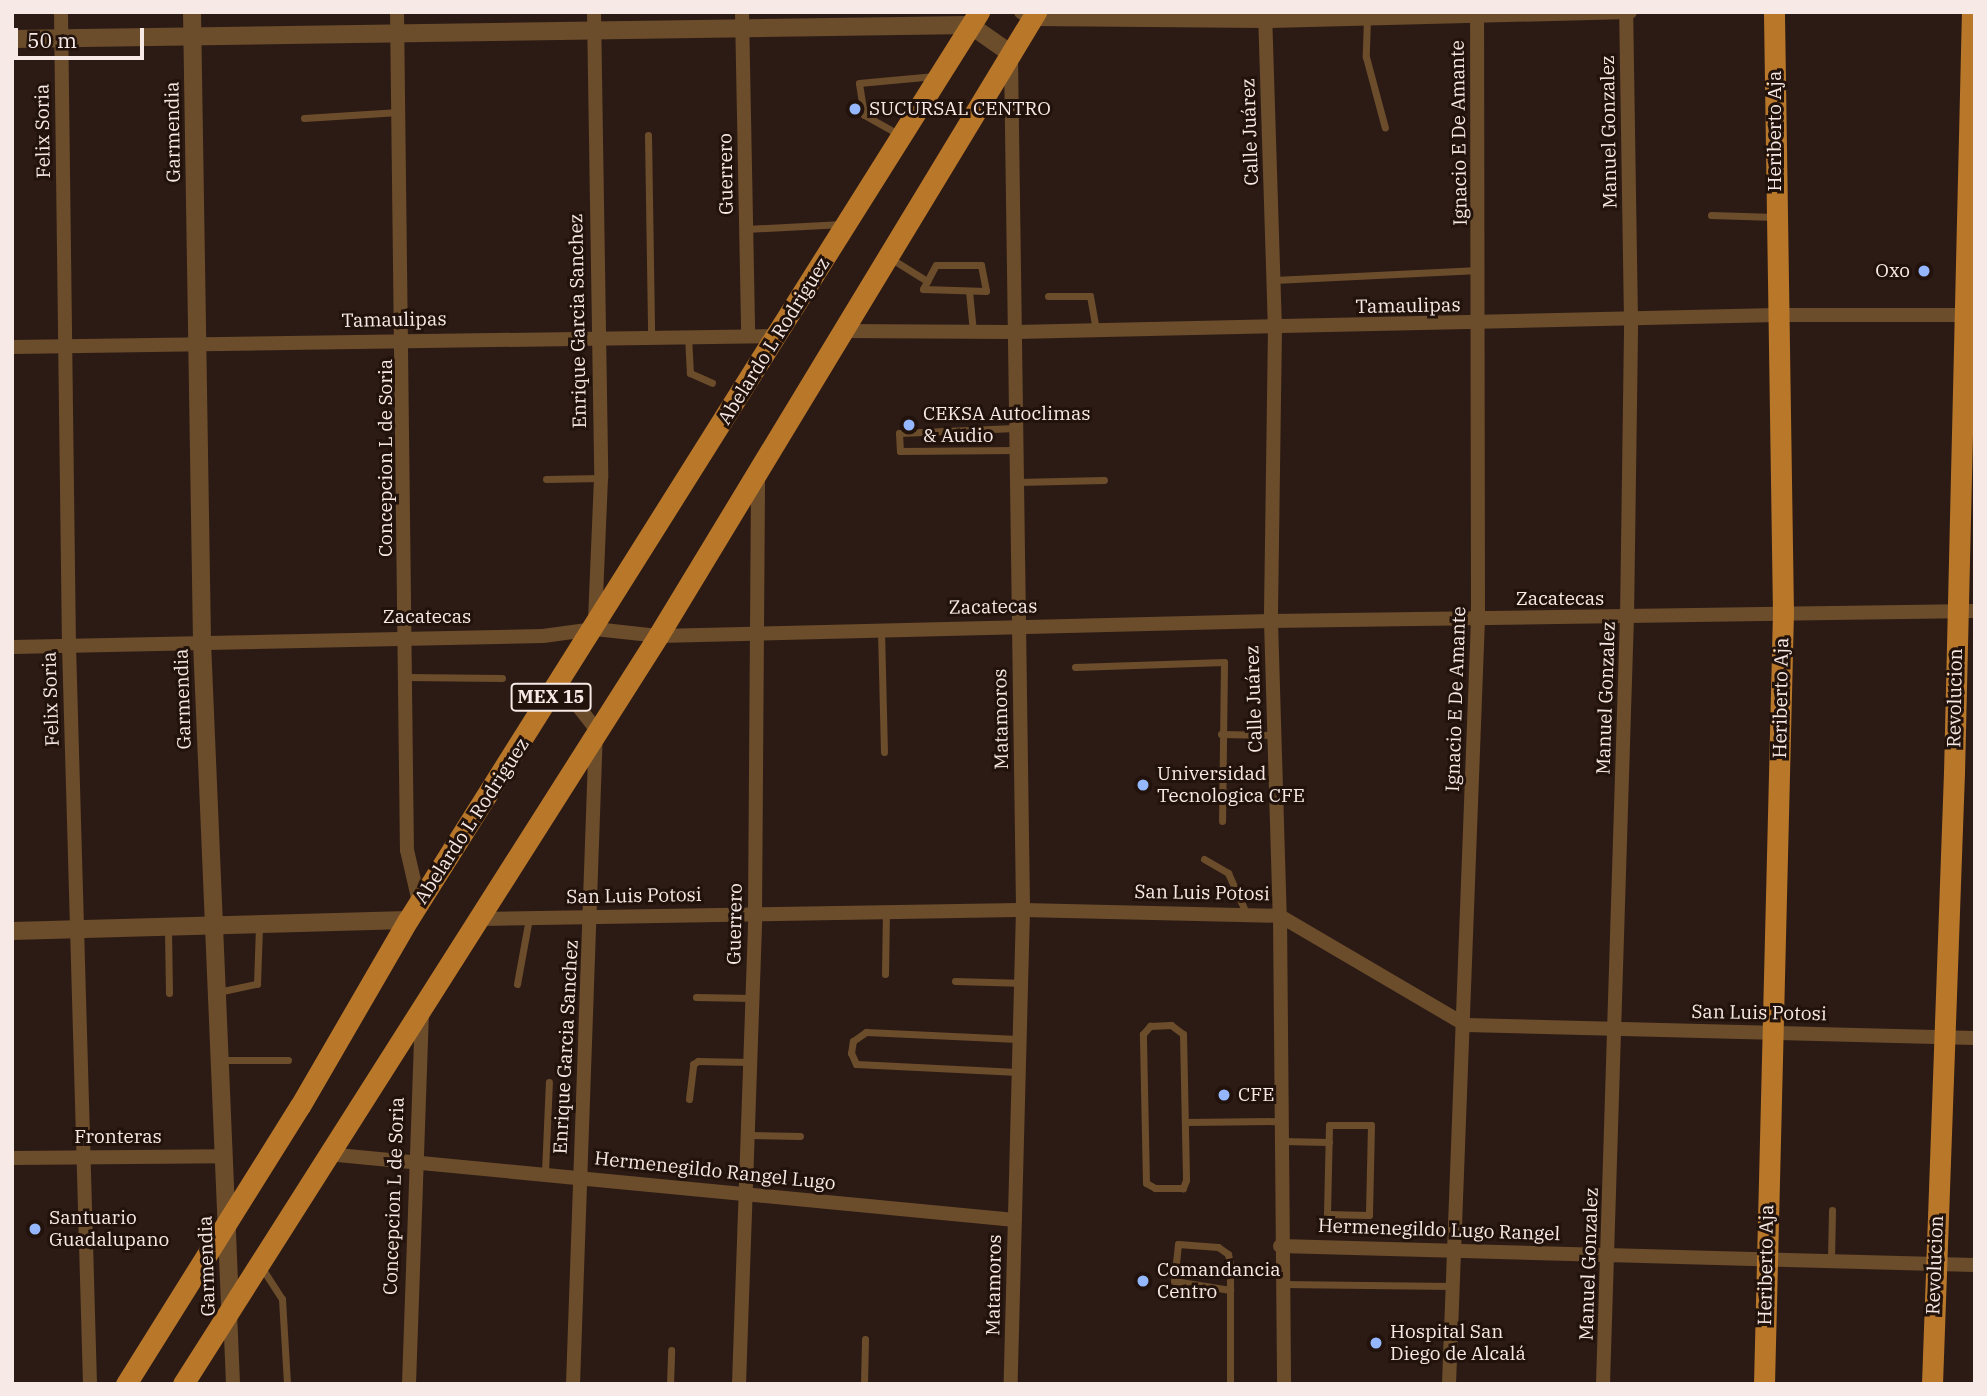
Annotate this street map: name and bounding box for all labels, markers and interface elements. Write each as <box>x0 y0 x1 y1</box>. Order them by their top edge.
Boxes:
scale bar <box>18 14 147 58</box>
text: 50 m <box>27 26 77 54</box>
street label: Ignacio E De Amante <box>1446 40 1472 226</box>
street label: Manuel Gonzalez <box>1596 55 1622 209</box>
street label: Heriberto Aja <box>1764 71 1786 191</box>
street label: Calle Juárez <box>1237 78 1263 186</box>
street label: Garmendia <box>161 81 185 183</box>
street label: Felix Soria <box>31 83 55 179</box>
place label: SUCURSAL CENTRO <box>869 98 1051 120</box>
marker: SUCURSAL CENTRO <box>847 101 863 117</box>
street label: Guerrero <box>714 133 738 215</box>
street label: Enrique Garcia Sanchez <box>565 213 591 429</box>
street label: Abelardo L Rodriguez <box>713 253 835 429</box>
place label: Oxo <box>1875 260 1910 282</box>
marker: Oxo <box>1916 263 1932 279</box>
street label: Tamaulipas <box>1355 294 1461 318</box>
street label: Tamaulipas <box>341 308 447 332</box>
street label: Concepcion L de Soria <box>375 359 397 557</box>
place label: CEKSA Autoclimas & Audio <box>923 403 1091 447</box>
marker: CEKSA Autoclimas & Audio <box>901 417 917 433</box>
street label: Zacatecas <box>1516 588 1604 610</box>
street label: Zacatecas <box>948 595 1038 619</box>
street label: Zacatecas <box>383 606 471 628</box>
street label: Ignacio E De Amante <box>1441 606 1471 792</box>
street label: Manuel Gonzalez <box>1592 621 1620 775</box>
street label: Heriberto Aja <box>1769 637 1793 759</box>
street label: Calle Juárez <box>1241 645 1267 753</box>
street label: Garmendia <box>170 648 196 750</box>
street label: Revolucion <box>1943 648 1967 748</box>
street label: Felix Soria <box>38 651 64 747</box>
street label: Matamoros <box>989 668 1013 770</box>
road number: MEX 15 <box>509 682 593 712</box>
street label: Abelardo L Rodriguez <box>410 734 534 908</box>
place label: Universidad Tecnologica CFE <box>1157 763 1305 807</box>
marker: Universidad Tecnologica CFE <box>1135 777 1151 793</box>
street label: San Luis Potosi <box>1134 880 1270 906</box>
street label: San Luis Potosi <box>566 883 702 909</box>
street label: Guerrero <box>723 883 747 965</box>
street label: Enrique Garcia Sanchez <box>549 939 583 1155</box>
street label: San Luis Potosi <box>1691 1000 1827 1026</box>
place label: CFE <box>1238 1084 1274 1106</box>
marker: CFE <box>1216 1087 1232 1103</box>
street label: Concepcion L de Soria <box>379 1097 409 1295</box>
street label: Fronteras <box>74 1126 162 1148</box>
street label: Hermenegildo Rangel Lugo <box>593 1147 837 1195</box>
street label: Manuel Gonzalez <box>1575 1187 1603 1341</box>
street label: Heriberto Aja <box>1754 1204 1778 1326</box>
place label: Santuario Guadalupano <box>49 1207 169 1251</box>
street label: Hermenegildo Lugo Rangel <box>1317 1214 1561 1246</box>
street label: Garmendia <box>194 1215 220 1317</box>
street label: Revolucion <box>1922 1215 1948 1315</box>
marker: Santuario Guadalupano <box>27 1221 43 1237</box>
street label: Matamoros <box>982 1234 1006 1336</box>
place label: Comandancia Centro <box>1157 1259 1281 1303</box>
marker: Comandancia Centro <box>1135 1273 1151 1289</box>
place label: Hospital San Diego de Alcalá <box>1390 1321 1526 1365</box>
marker: Hospital San Diego de Alcalá <box>1368 1335 1384 1351</box>

